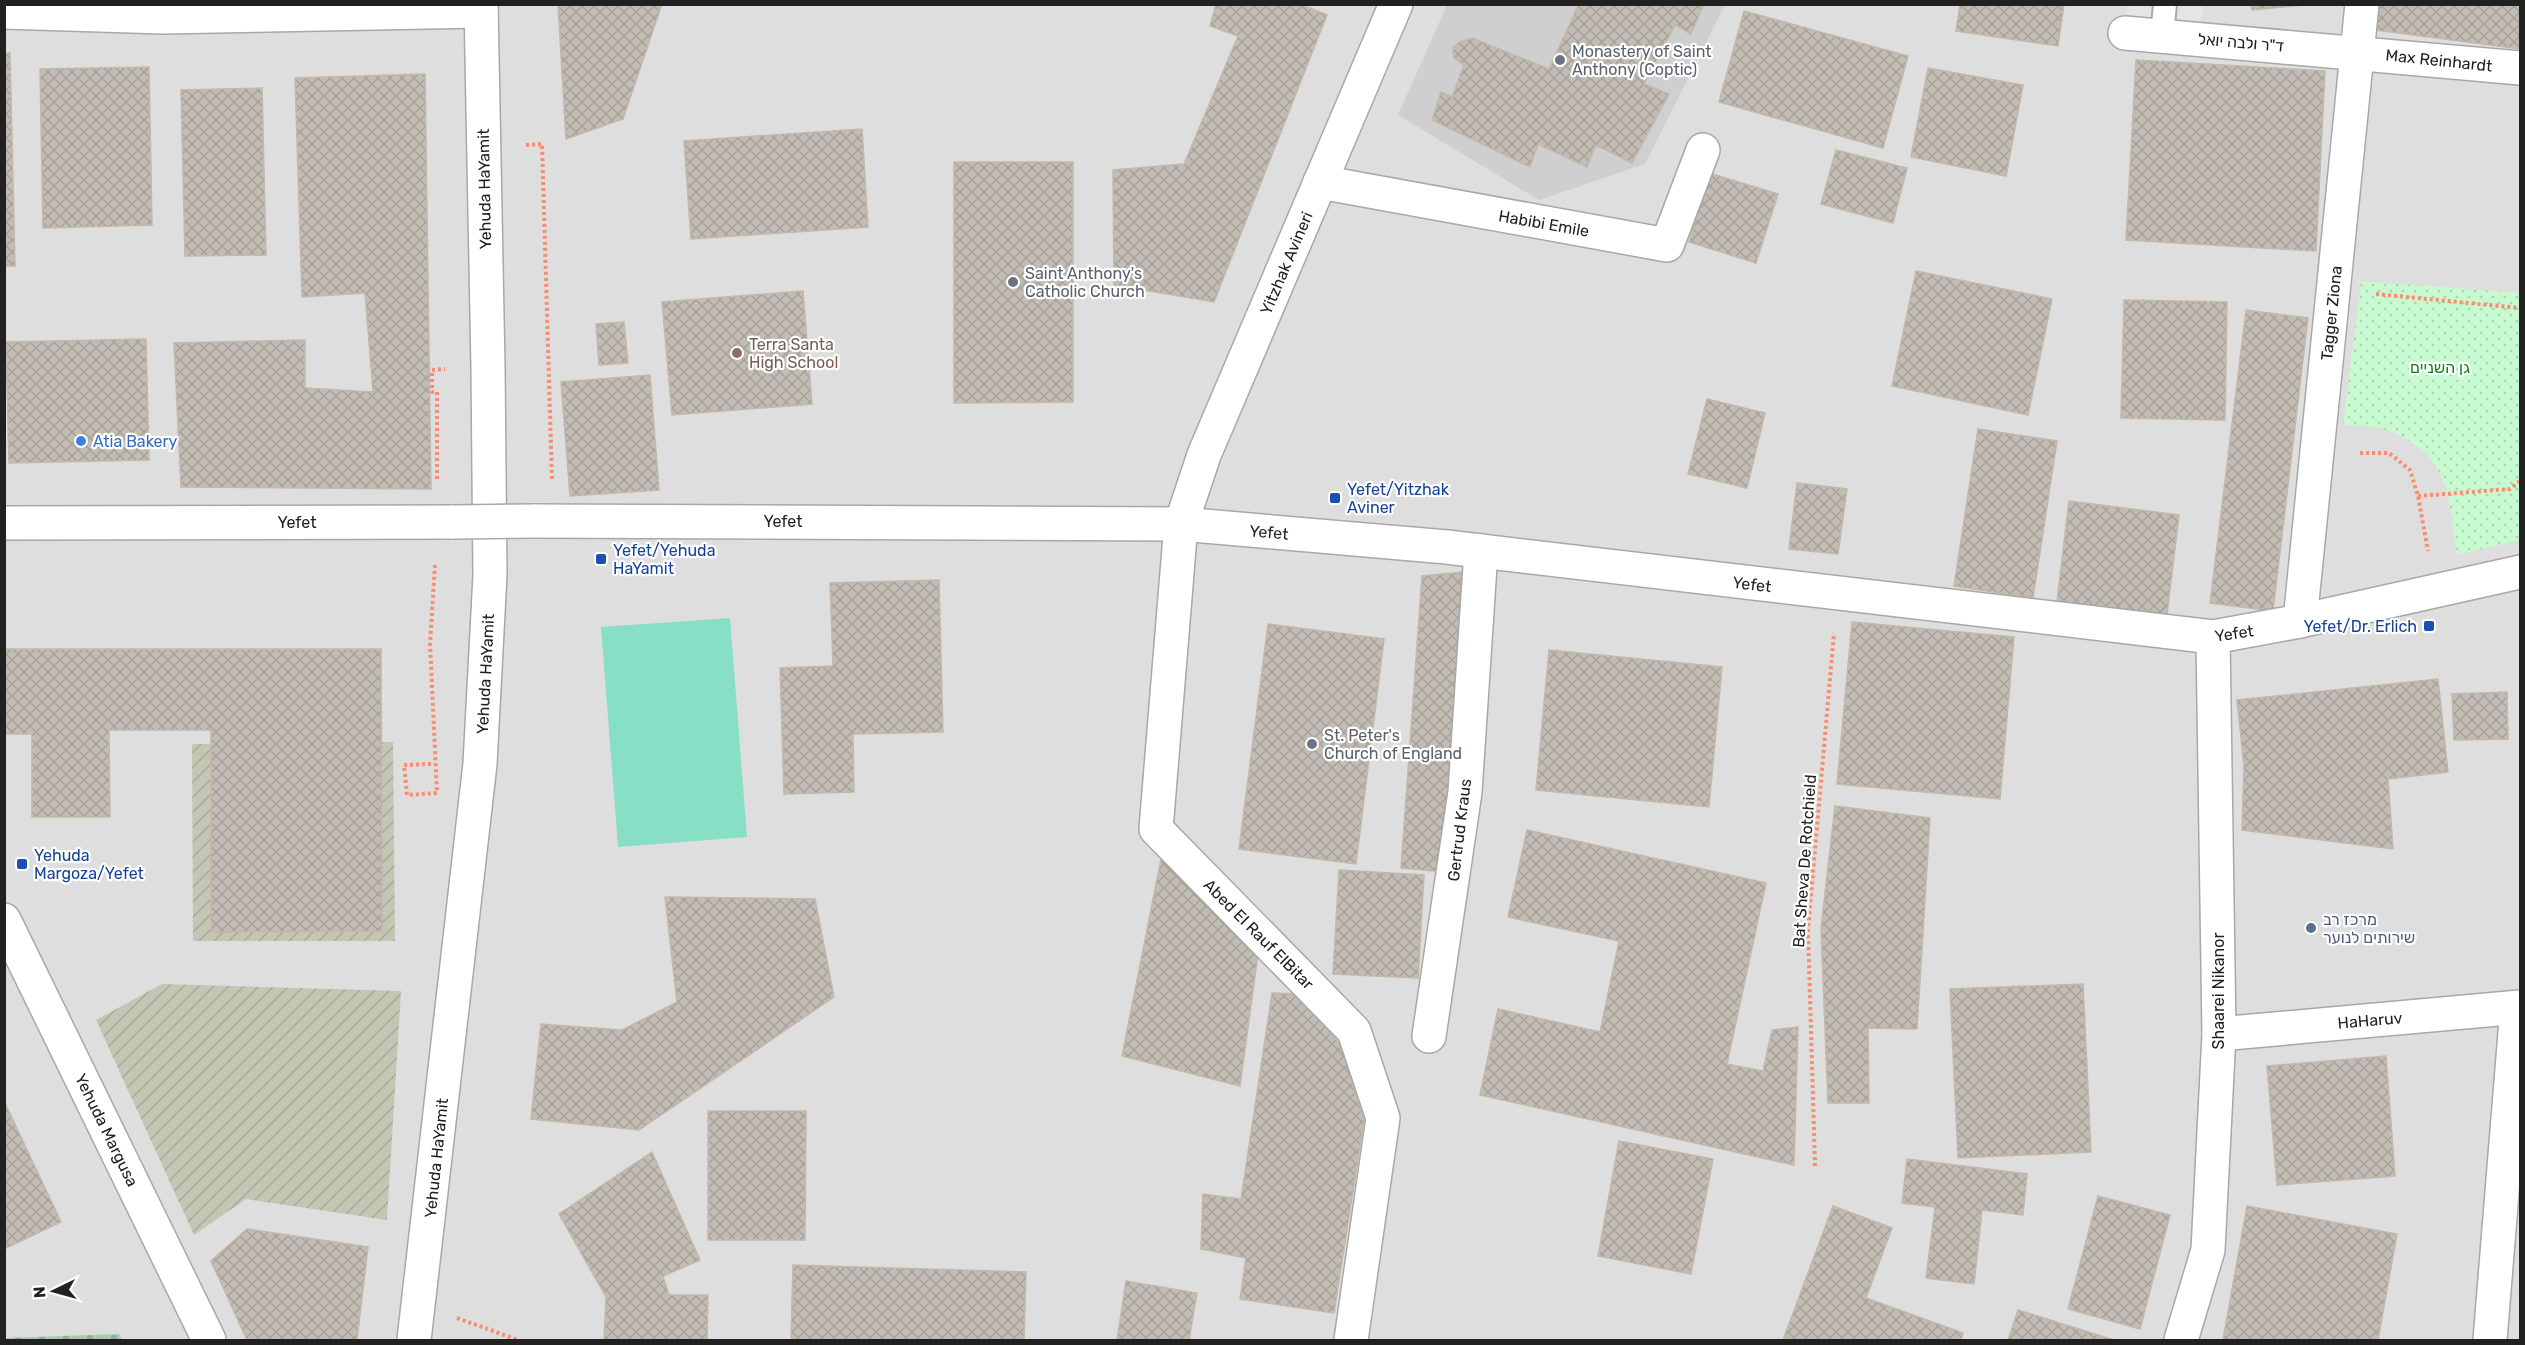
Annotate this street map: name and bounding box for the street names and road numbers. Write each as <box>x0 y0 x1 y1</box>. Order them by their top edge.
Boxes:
street label: ד"ר ולבה יואל <box>2197 29 2285 56</box>
street label: Max Reinhardt <box>2385 45 2493 76</box>
street label: Yehuda HaYamit <box>474 129 495 249</box>
street label: Habibi Emile <box>1497 206 1591 241</box>
street label: Yitzhak Avineri <box>1256 209 1317 318</box>
street label: Tagger Ziona <box>2317 265 2346 362</box>
street label: Yefet <box>763 512 803 531</box>
street label: Yefet <box>277 513 317 532</box>
street label: Yefet <box>1249 521 1289 544</box>
street label: Yefet <box>1731 573 1772 596</box>
street label: Yehuda HaYamit <box>473 613 498 735</box>
street label: Yefet <box>2213 621 2255 646</box>
street label: Bat Sheva De Rotchield <box>1789 774 1820 948</box>
street label: Gertrud Kraus <box>1444 778 1475 883</box>
street label: Abed El Rauf ElBitar <box>1200 875 1318 993</box>
street label: Shaarei Nikanor <box>2209 933 2228 1049</box>
street label: HaHaruv <box>2337 1008 2403 1033</box>
street label: Yehuda Margusa <box>71 1071 142 1190</box>
street label: Yehuda HaYamit <box>421 1097 452 1219</box>

